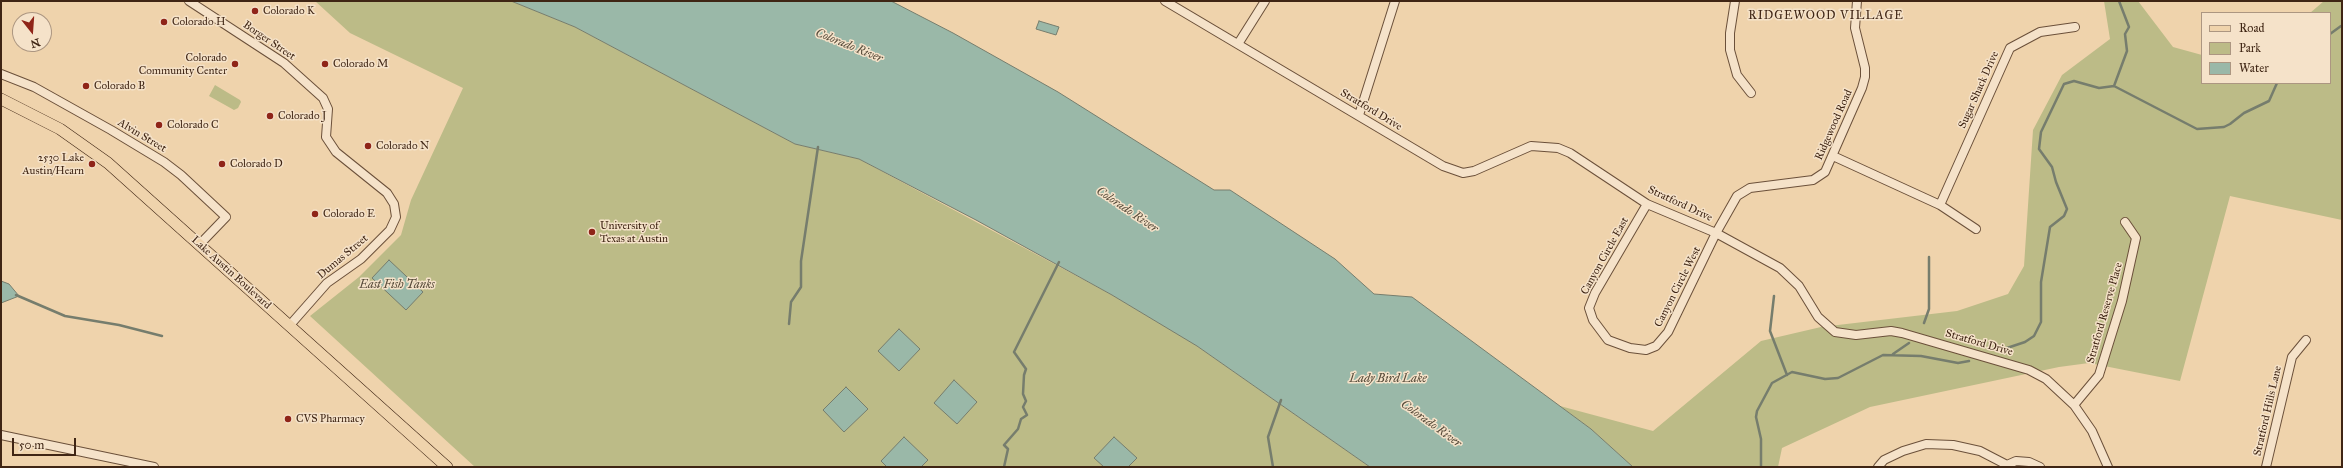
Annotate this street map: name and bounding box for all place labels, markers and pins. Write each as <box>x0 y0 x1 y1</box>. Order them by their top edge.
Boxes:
place label: Colorado K <box>263 4 315 18</box>
marker: Colorado K <box>250 6 260 16</box>
place label: Colorado H <box>172 15 225 29</box>
marker: Colorado H <box>159 17 169 27</box>
place label: Colorado Community Center <box>139 51 227 77</box>
place label: Colorado M <box>333 57 388 71</box>
marker: Colorado Community Center <box>230 59 240 69</box>
marker: Colorado M <box>320 59 330 69</box>
place label: Colorado B <box>94 79 145 93</box>
marker: Colorado B <box>81 81 91 91</box>
place label: Colorado J <box>278 109 326 123</box>
marker: Colorado J <box>265 111 275 121</box>
place label: Colorado C <box>167 118 218 132</box>
marker: Colorado C <box>154 120 164 130</box>
place label: Colorado N <box>376 139 429 153</box>
marker: Colorado N <box>363 141 373 151</box>
place label: 2530 Lake Austin/Hearn <box>22 151 84 177</box>
place label: Colorado D <box>230 157 283 171</box>
marker: 2530 Lake Austin/Hearn <box>87 159 97 169</box>
marker: Colorado D <box>217 159 227 169</box>
place label: Colorado E <box>323 207 375 221</box>
marker: Colorado E <box>310 209 320 219</box>
place label: University of Texas at Austin <box>600 219 668 245</box>
marker: University of Texas at Austin <box>587 227 597 237</box>
place label: CVS Pharmacy <box>296 412 365 426</box>
marker: CVS Pharmacy <box>283 414 293 424</box>

